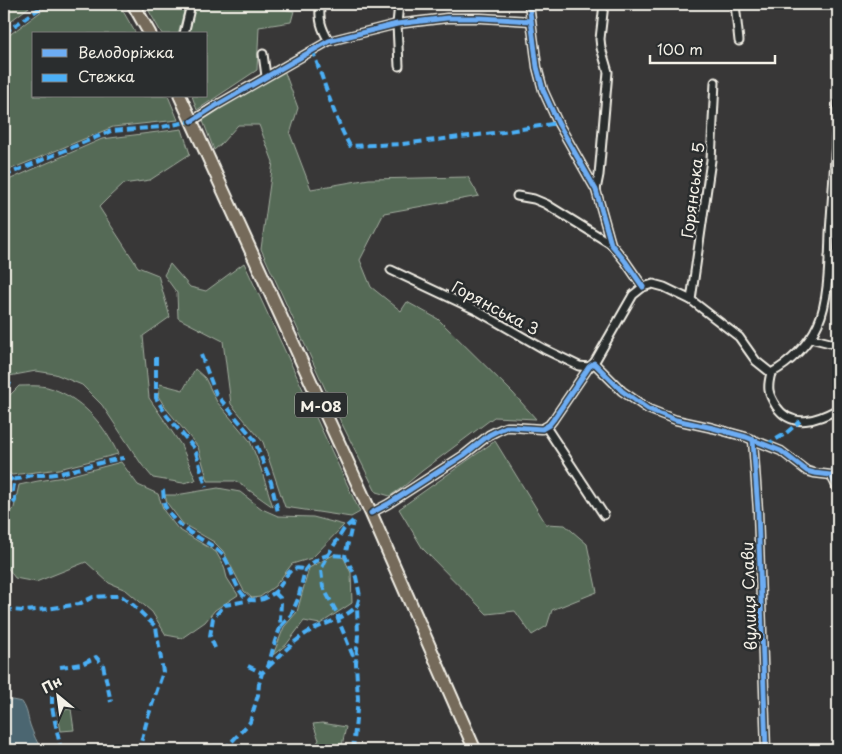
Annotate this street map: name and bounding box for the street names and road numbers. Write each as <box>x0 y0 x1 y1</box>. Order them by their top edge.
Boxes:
street label: Горянська 5 <box>674 141 710 239</box>
street label: Горянська 3 <box>448 274 544 340</box>
road number: М-08 <box>295 392 347 418</box>
street label: вулиця Слави <box>734 541 762 651</box>

